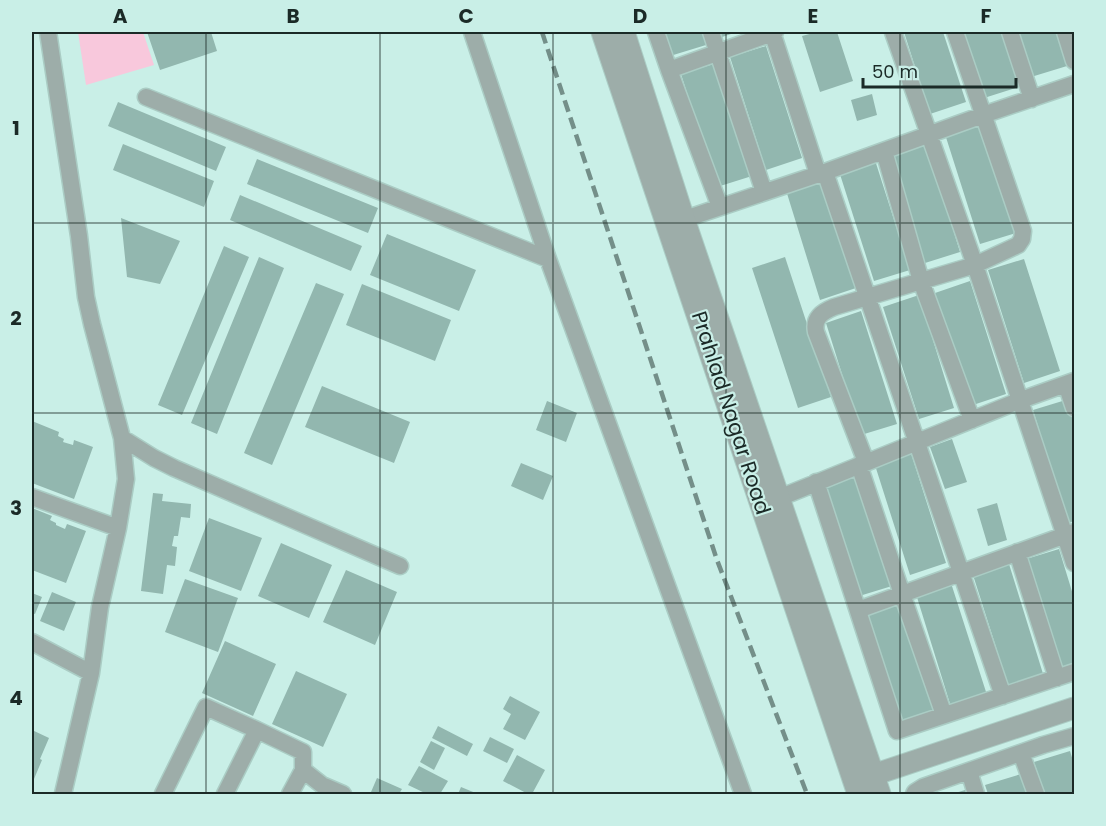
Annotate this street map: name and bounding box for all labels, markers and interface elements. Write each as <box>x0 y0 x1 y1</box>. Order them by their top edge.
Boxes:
text: A <box>113 2 128 30</box>
text: B <box>286 2 300 30</box>
text: C <box>458 2 474 30</box>
text: D <box>633 2 647 30</box>
text: E <box>808 2 818 30</box>
text: F <box>981 2 992 30</box>
scale bar <box>863 51 1016 89</box>
text: 50 m <box>872 59 918 84</box>
text: 1 <box>12 114 20 142</box>
text: 2 <box>10 304 22 332</box>
street label: Prahlad Nagar Road <box>685 307 778 518</box>
text: 3 <box>10 494 22 522</box>
text: 4 <box>9 684 23 712</box>

